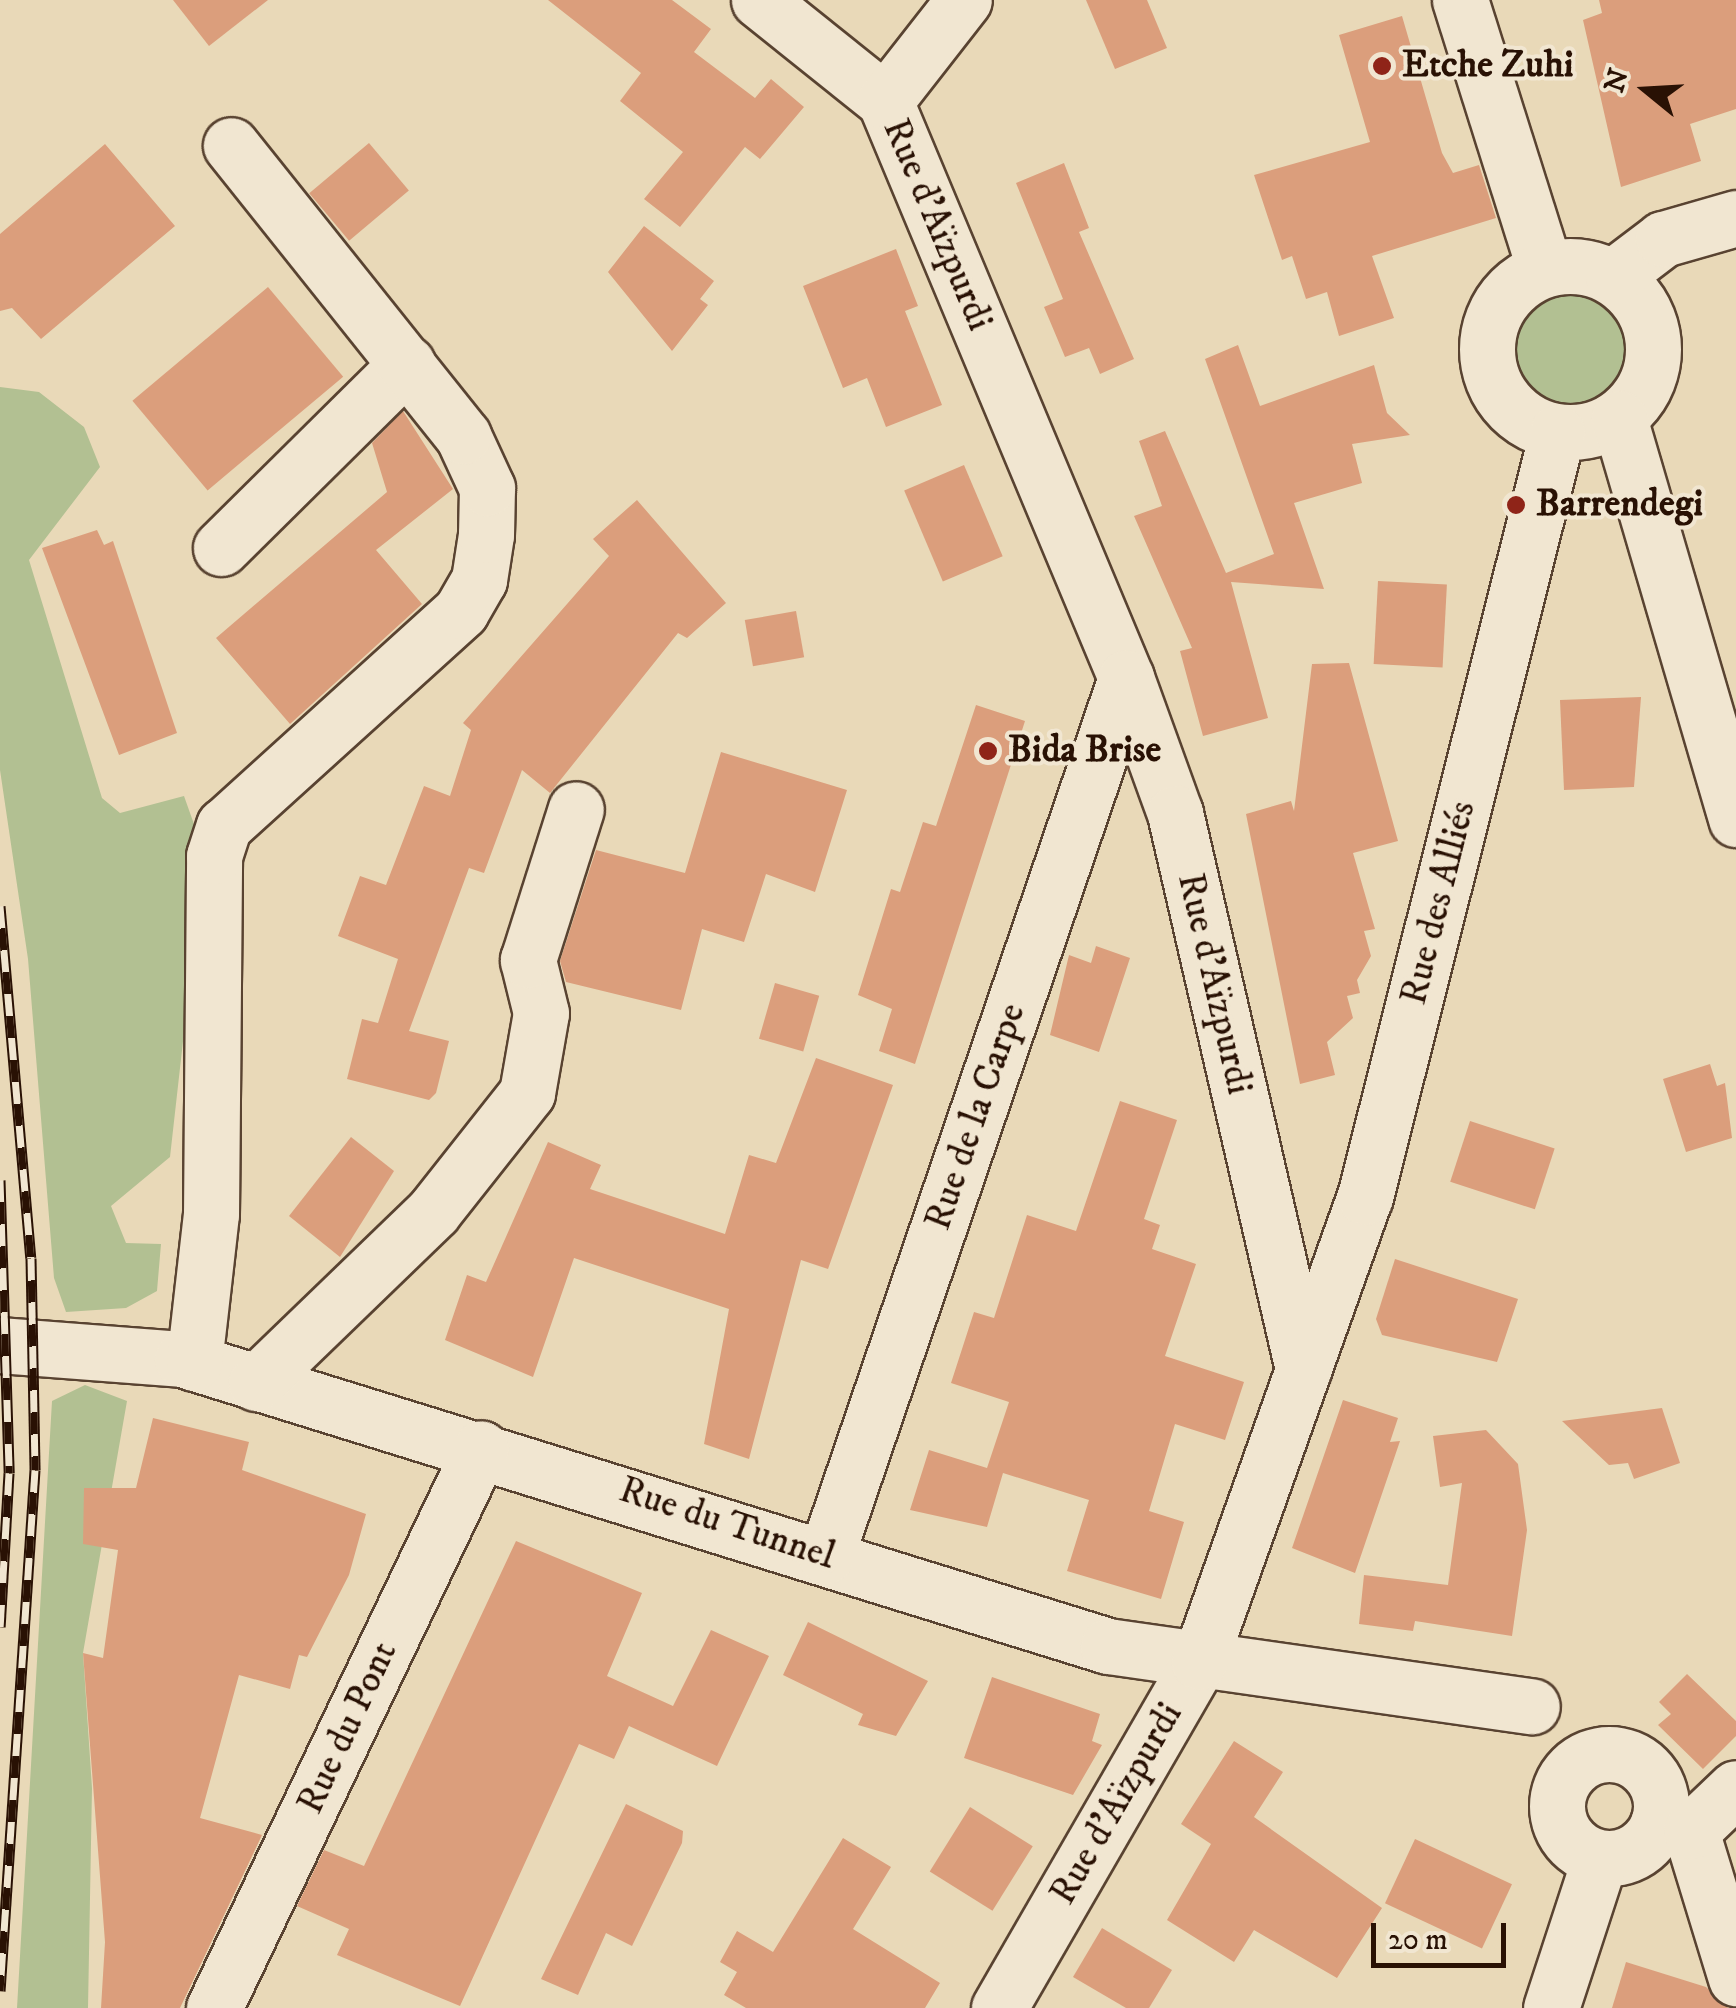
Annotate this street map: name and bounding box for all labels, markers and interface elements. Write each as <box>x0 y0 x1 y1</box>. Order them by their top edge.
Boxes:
north arrow <box>1596 40 1696 140</box>
place label: Etche Zuhi <box>1402 43 1574 89</box>
marker: Etche Zuhi <box>1371 55 1393 77</box>
text: N <box>1597 64 1637 97</box>
street label: Rue d'Aïzpurdi <box>872 112 1002 338</box>
place label: Barrendegi <box>1536 482 1703 528</box>
marker: Barrendegi <box>1505 494 1527 516</box>
place label: Bida Brise <box>1008 728 1161 774</box>
marker: Bida Brise <box>977 740 999 762</box>
street label: Rue des Alliés <box>1392 796 1486 1010</box>
street label: Rue d'Aïzpurdi <box>1166 869 1262 1099</box>
street label: Rue de la Carpe <box>916 998 1036 1236</box>
street label: Rue du Tunnel <box>613 1468 841 1580</box>
street label: Rue du Pont <box>288 1635 408 1821</box>
street label: Rue d'Aïzpurdi <box>1041 1695 1193 1913</box>
scale bar <box>1376 1903 1511 1965</box>
text: 20 m <box>1388 1922 1448 1959</box>

